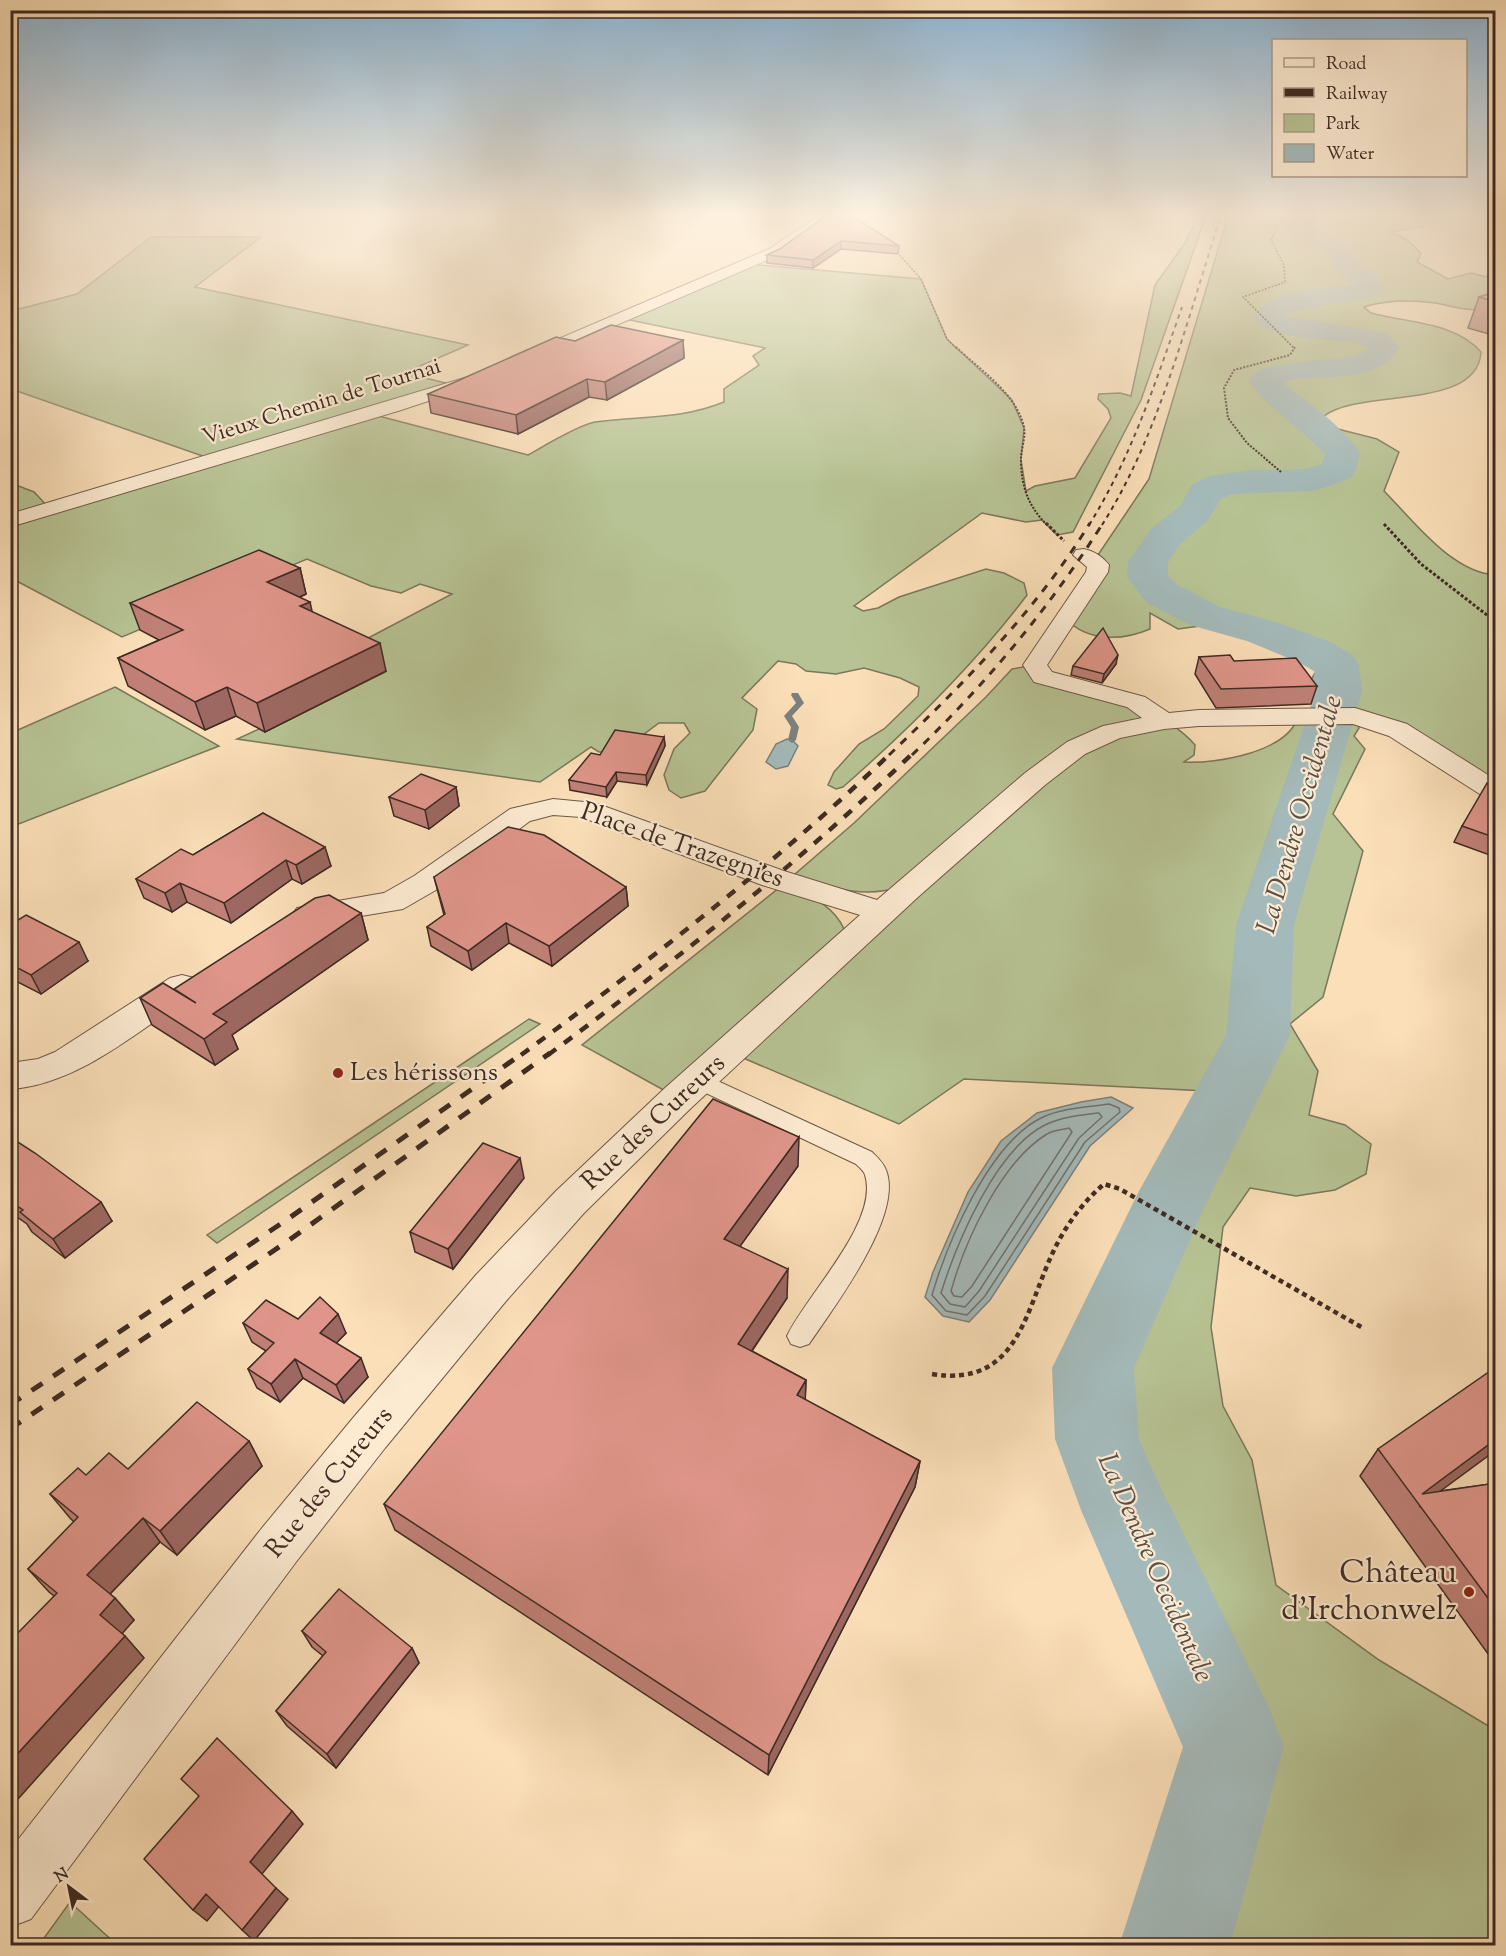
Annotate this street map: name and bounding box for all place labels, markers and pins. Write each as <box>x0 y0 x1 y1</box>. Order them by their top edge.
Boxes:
place label: Les hérissons <box>350 1055 498 1092</box>
marker: Les hérissons <box>331 1066 345 1080</box>
place label: Château d'Irchonwelz <box>1281 1551 1457 1634</box>
marker: Château d'Irchonwelz <box>1462 1585 1476 1599</box>

